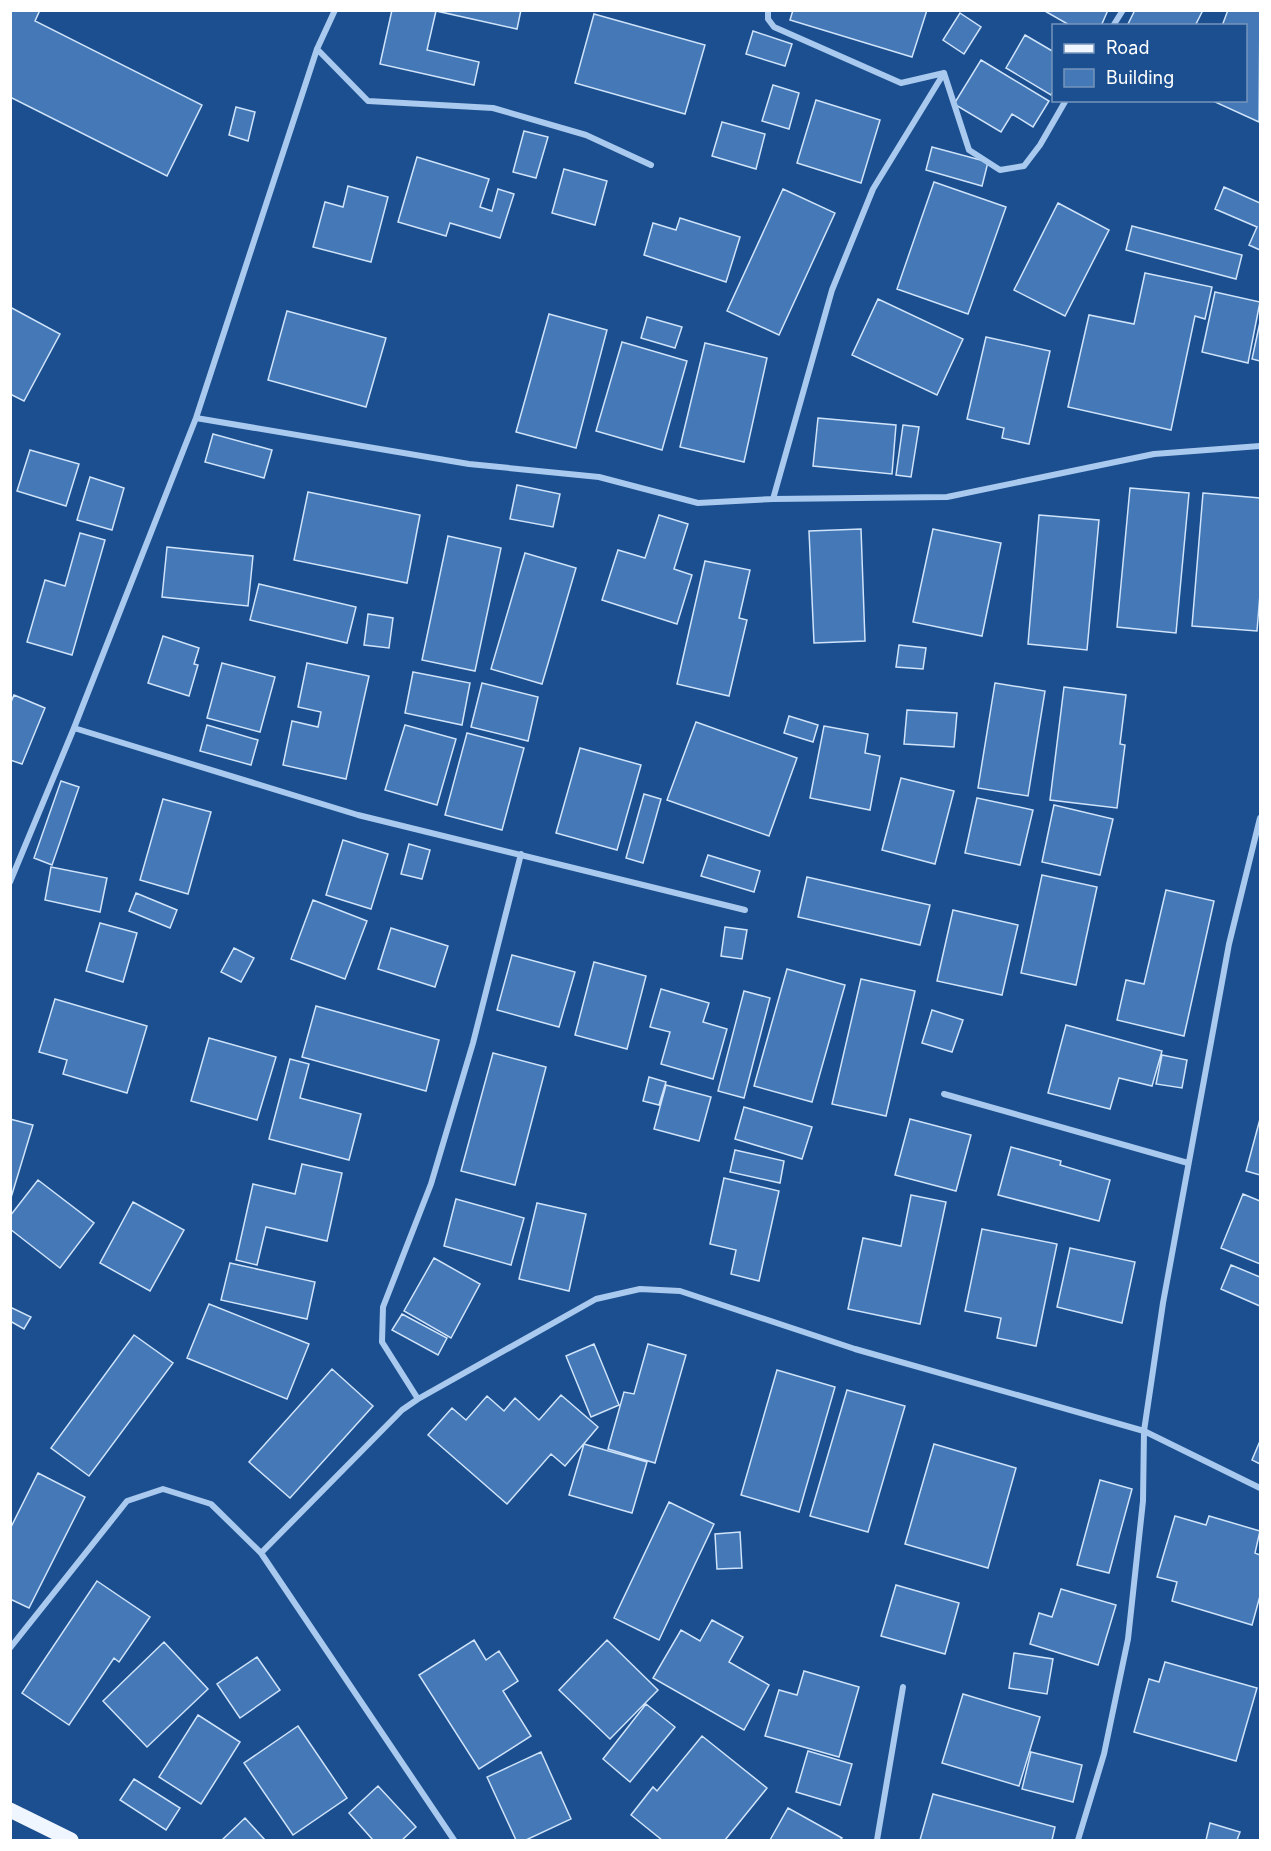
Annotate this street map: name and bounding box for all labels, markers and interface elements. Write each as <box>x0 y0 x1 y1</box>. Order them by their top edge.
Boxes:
legend <box>1052 24 1247 102</box>
text: Road <box>1106 37 1149 58</box>
text: Building <box>1106 67 1174 88</box>

